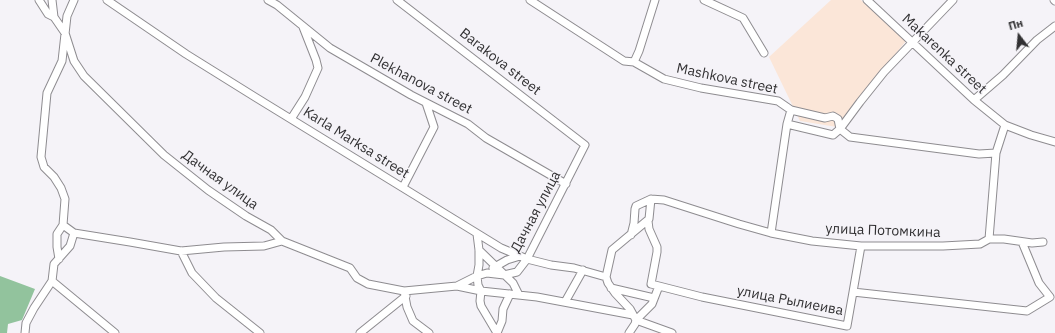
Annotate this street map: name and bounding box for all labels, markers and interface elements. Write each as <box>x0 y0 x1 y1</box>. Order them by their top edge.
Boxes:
street label: Makarenka street <box>898 11 990 97</box>
north arrow <box>999 16 1039 56</box>
text: Пн <box>1007 16 1025 33</box>
street label: Barakova street <box>456 25 544 99</box>
street label: Plekhanova street <box>367 50 475 118</box>
street label: Mashkova street <box>675 60 779 98</box>
street label: Karla Marksa street <box>300 104 412 182</box>
street label: Дачная улица <box>179 147 261 213</box>
street label: Дачная улица <box>507 168 565 256</box>
street label: улица Потомкина <box>825 221 941 241</box>
street label: улица Рылиеива <box>735 282 845 320</box>

